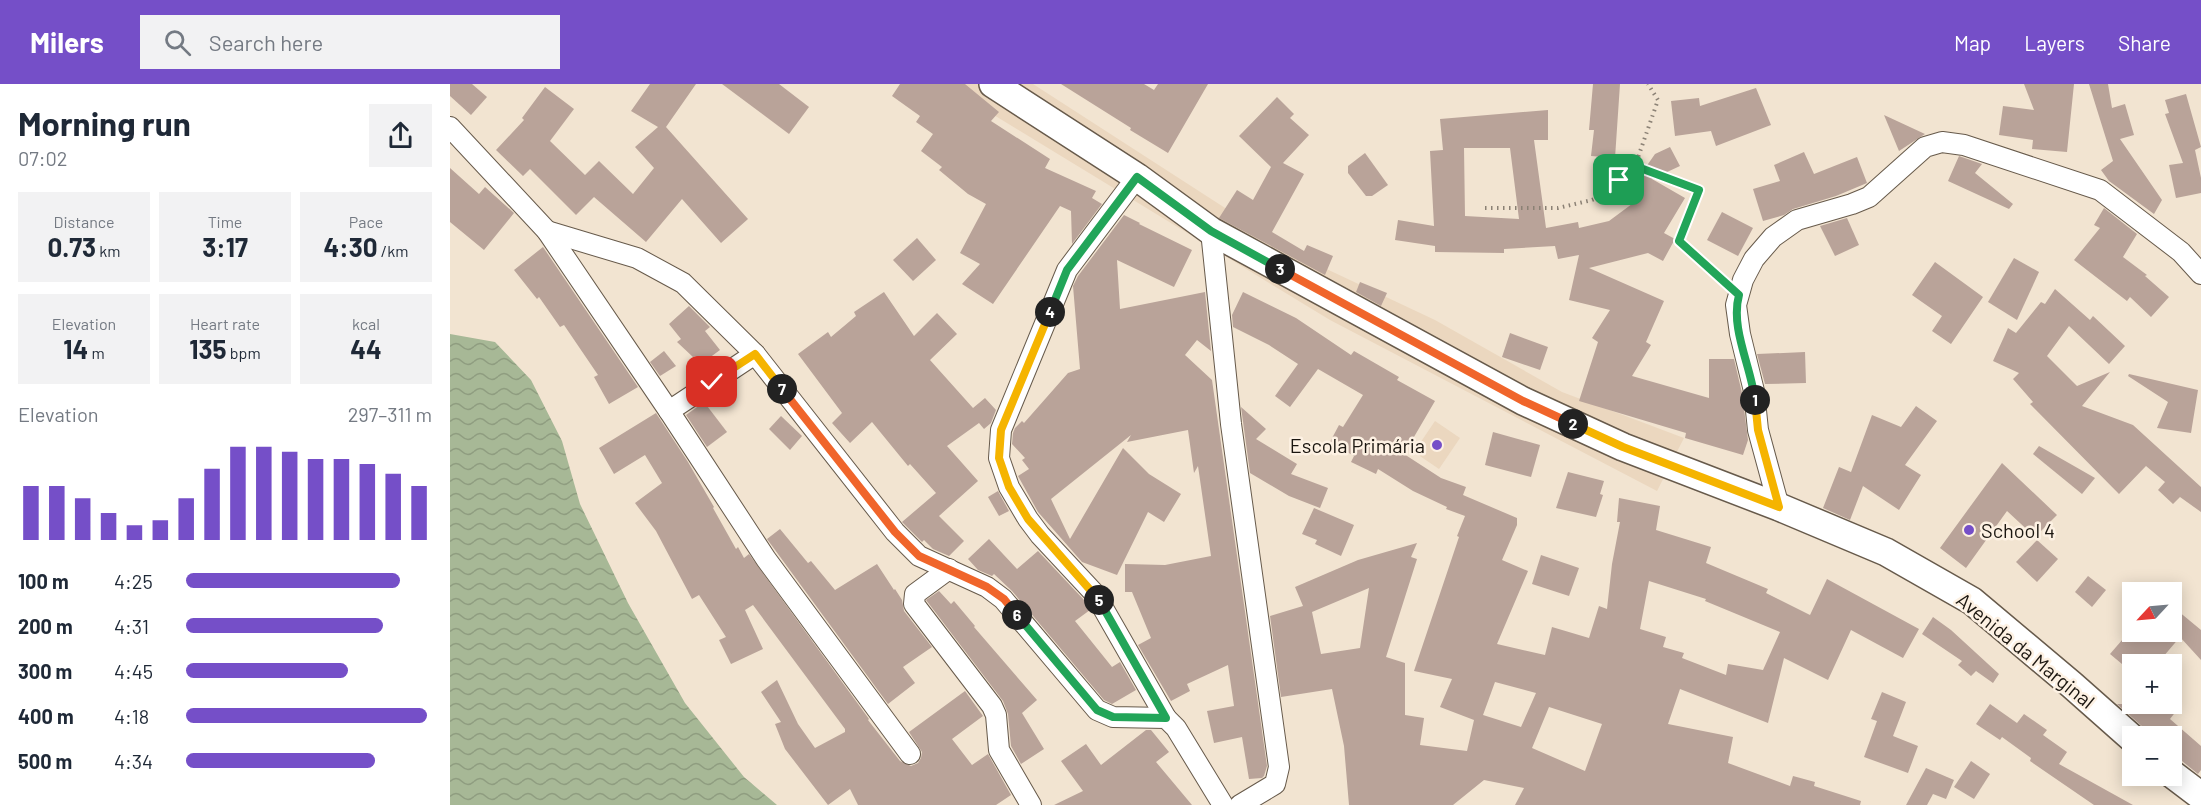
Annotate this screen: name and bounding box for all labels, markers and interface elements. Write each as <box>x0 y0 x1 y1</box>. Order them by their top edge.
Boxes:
search box <box>140 15 560 69</box>
text: Milers <box>30 25 104 59</box>
icon: search <box>161 26 194 59</box>
text: Search here <box>209 29 323 55</box>
text: Map <box>1954 30 1991 55</box>
text: Layers <box>2024 30 2085 55</box>
text: Share <box>2118 30 2171 55</box>
text: Morning run <box>18 103 191 143</box>
button: share <box>369 104 432 167</box>
text: 07:02 <box>18 146 68 170</box>
pin <box>1593 154 1644 205</box>
icon: arrive <box>1602 163 1635 196</box>
text: Distance <box>54 212 114 231</box>
text: Time <box>208 212 242 231</box>
text: Pace <box>349 212 383 231</box>
text: 0.73 <box>47 231 96 262</box>
text: 3:17 <box>202 231 248 262</box>
text: 4:30 <box>324 231 378 262</box>
text: km <box>96 241 121 260</box>
text: /km <box>378 241 408 260</box>
pin: 3 <box>1265 254 1295 284</box>
text: 3 <box>1276 259 1284 278</box>
pin: 4 <box>1035 297 1065 327</box>
text: 4 <box>1045 302 1055 321</box>
text: Elevation <box>52 314 116 333</box>
text: Heart rate <box>190 314 260 333</box>
text: kcal <box>352 314 380 333</box>
text: 14 <box>63 333 88 364</box>
text: 135 <box>189 333 227 364</box>
text: 44 <box>350 333 382 364</box>
text: m <box>88 343 105 362</box>
text: bpm <box>227 343 261 362</box>
pin <box>686 356 737 407</box>
icon: check <box>695 365 728 398</box>
pin: 7 <box>767 374 797 404</box>
text: 7 <box>778 379 786 398</box>
pin: 1 <box>1740 385 1770 415</box>
text: 1 <box>1752 390 1758 409</box>
text: Elevation <box>18 402 99 426</box>
text: 297–311 m <box>348 402 432 426</box>
pin: 2 <box>1558 409 1588 439</box>
text: 2 <box>1569 414 1577 433</box>
place label: Escola Primária <box>1290 433 1425 457</box>
marker: Escola Primária <box>1430 438 1444 452</box>
place label: School 4 <box>1981 518 2055 542</box>
marker: School 4 <box>1962 523 1976 537</box>
text: 100 m <box>18 569 69 593</box>
text: 4:25 <box>114 569 153 593</box>
north arrow <box>2122 582 2182 642</box>
map controls <box>2122 582 2182 786</box>
pin: 5 <box>1084 585 1114 615</box>
street label: Avenida da Marginal <box>1952 587 2100 713</box>
text: 5 <box>1095 590 1103 609</box>
pin: 6 <box>1002 600 1032 630</box>
text: 6 <box>1013 605 1021 624</box>
text: 200 m <box>18 614 73 638</box>
text: 4:31 <box>114 614 149 638</box>
button: + <box>2122 654 2182 714</box>
text: 300 m <box>18 659 72 683</box>
text: 4:45 <box>114 659 153 683</box>
text: 400 m <box>18 704 74 728</box>
text: 4:18 <box>114 704 149 728</box>
button: − <box>2122 726 2182 786</box>
text: 500 m <box>18 749 72 773</box>
text: 4:34 <box>114 749 153 773</box>

